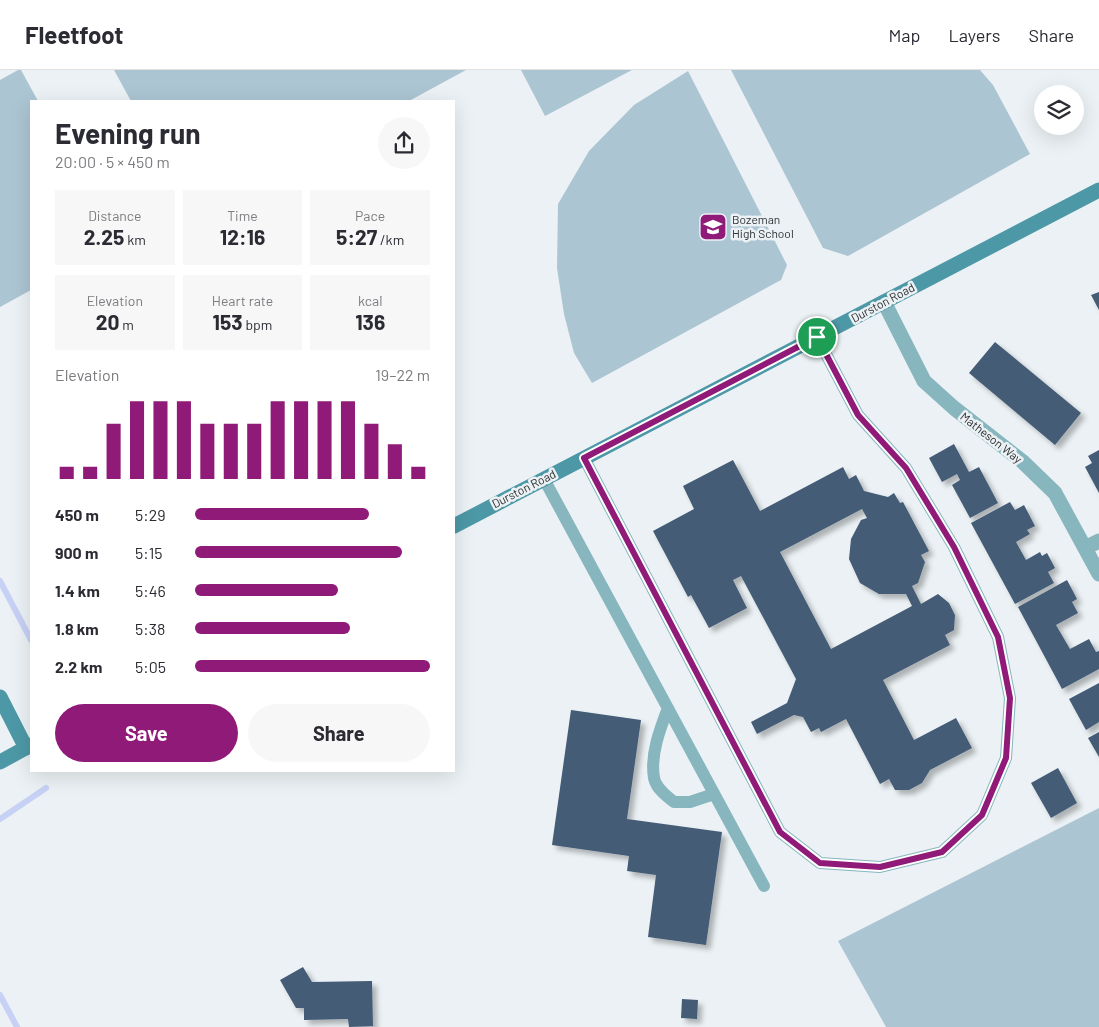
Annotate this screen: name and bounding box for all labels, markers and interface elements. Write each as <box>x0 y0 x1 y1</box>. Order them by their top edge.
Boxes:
text: Fleetfoot <box>25 20 123 49</box>
text: Map <box>888 24 920 46</box>
text: Layers <box>948 24 1001 46</box>
text: Share <box>1029 24 1074 46</box>
map controls <box>1034 85 1084 135</box>
button: layers <box>1034 85 1084 135</box>
text: Evening run <box>55 116 201 150</box>
button: share <box>378 117 430 169</box>
text: 20:00 · 5 × 450 m <box>55 152 170 171</box>
text: Distance <box>88 207 142 224</box>
text: Time <box>227 207 258 224</box>
text: Pace <box>355 207 385 224</box>
school or university icon: Bozeman High School <box>698 212 728 242</box>
place label: Bozeman High School <box>732 212 794 240</box>
text: 2.25 <box>84 224 124 249</box>
text: 12:16 <box>220 224 265 249</box>
text: 5:27 <box>336 224 377 249</box>
text: km <box>124 231 146 248</box>
text: /km <box>377 231 404 248</box>
street label: Durston Road <box>848 280 917 325</box>
text: Elevation <box>87 292 143 309</box>
text: Heart rate <box>212 292 273 309</box>
text: kcal <box>358 292 382 309</box>
text: 20 <box>96 309 120 334</box>
text: 153 <box>213 309 243 334</box>
text: 136 <box>355 309 385 334</box>
text: m <box>120 316 134 333</box>
text: bpm <box>243 316 272 333</box>
pin <box>796 316 838 358</box>
icon: arrive <box>803 323 831 351</box>
text: Elevation <box>55 365 119 384</box>
text: 19–22 m <box>375 365 430 384</box>
street label: Matheson Way <box>958 409 1026 466</box>
street label: Durston Road <box>489 466 558 510</box>
text: 450 m <box>55 505 99 524</box>
text: 5:29 <box>135 505 166 524</box>
text: 900 m <box>55 543 98 562</box>
text: 5:15 <box>135 543 162 562</box>
text: 1.4 km <box>55 581 100 600</box>
text: 5:46 <box>135 581 166 600</box>
text: 1.8 km <box>55 619 99 638</box>
text: 5:38 <box>135 619 165 638</box>
text: 2.2 km <box>55 657 102 676</box>
text: 5:05 <box>135 657 166 676</box>
button: Save <box>55 704 238 762</box>
button: Share <box>248 704 430 762</box>

